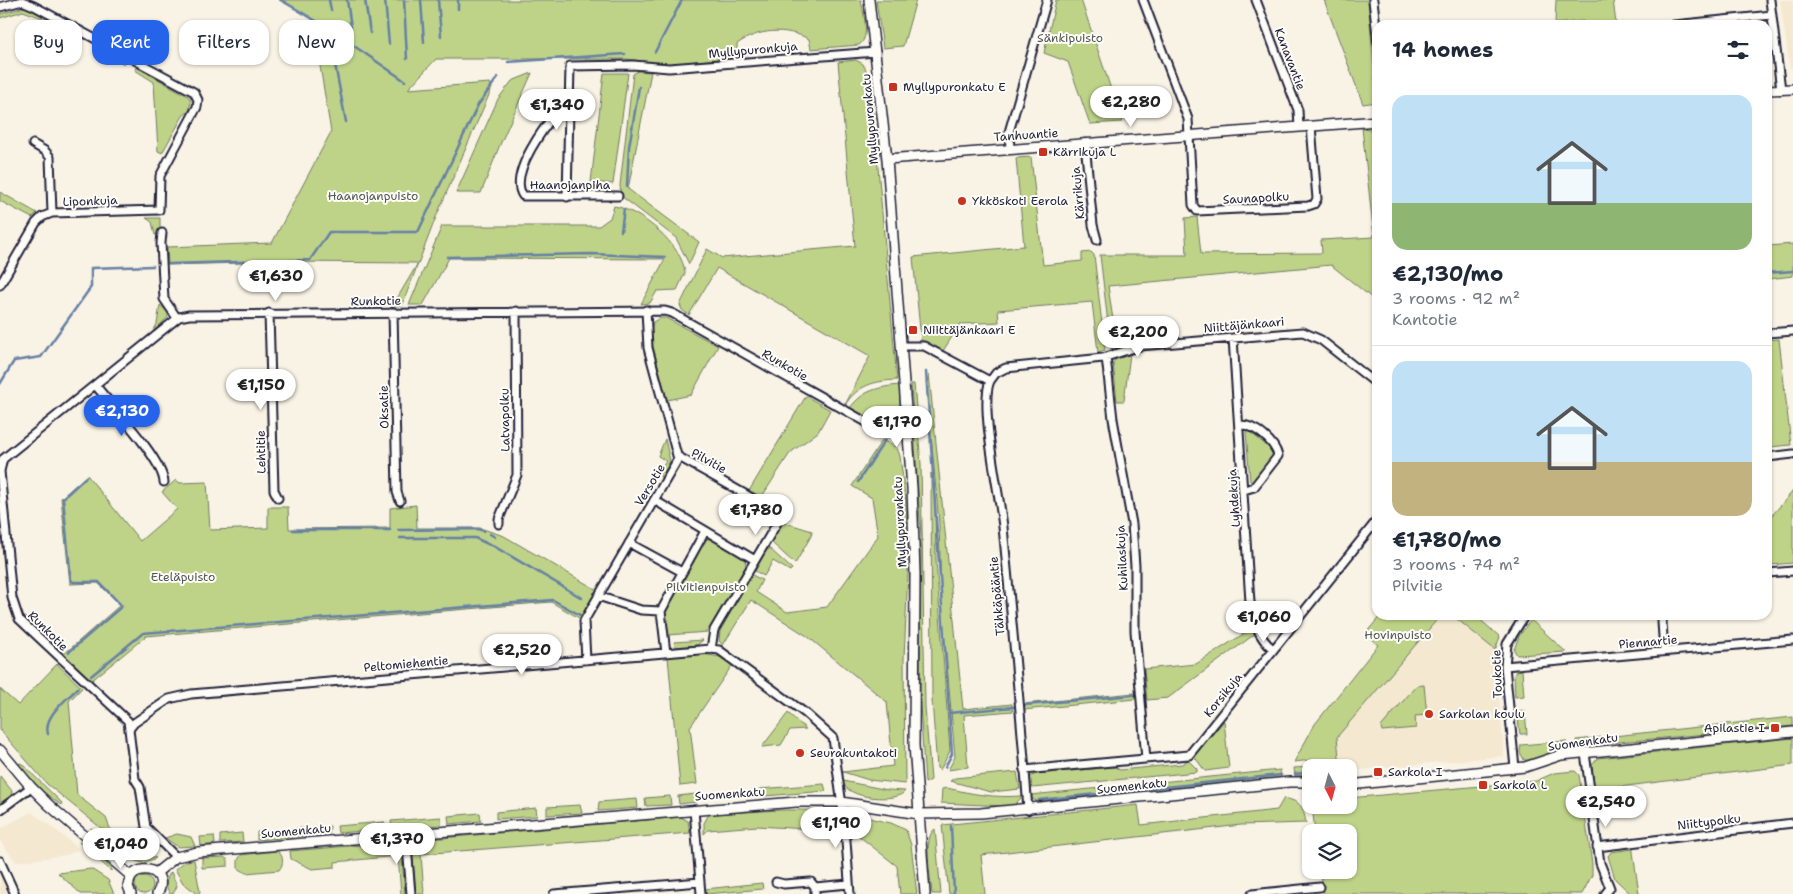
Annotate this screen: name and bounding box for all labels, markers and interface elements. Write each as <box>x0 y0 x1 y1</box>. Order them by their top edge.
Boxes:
chip: Buy <box>15 20 82 65</box>
chip: Rent <box>92 20 169 65</box>
chip: Filters <box>179 20 269 65</box>
chip: New <box>279 20 354 65</box>
street label: Kanavantie <box>1271 26 1309 92</box>
park label: Sänkipuisto <box>1037 30 1103 46</box>
text: 14 homes <box>1392 36 1493 64</box>
icon: filters <box>1724 36 1752 64</box>
street label: Myllypuronkuja <box>708 38 799 62</box>
street label: Myllypuronkatu <box>858 73 882 165</box>
place label: Myllypuronkatu E <box>903 79 1006 95</box>
marker: Myllypuronkatu E <box>887 81 899 93</box>
pin: €2,280 <box>1090 86 1172 128</box>
pin: €1,340 <box>516 88 598 131</box>
text: €2,280 <box>1101 91 1161 112</box>
text: €1,340 <box>530 94 584 115</box>
street label: Tanhuantie <box>993 125 1059 145</box>
icon: home <box>1527 128 1617 218</box>
place label: Kärrikuja L <box>1053 144 1117 160</box>
marker: Kärrikuja L <box>1037 146 1049 158</box>
street label: Kärrikuja <box>1068 166 1088 220</box>
street label: Haanojanpiha <box>530 177 611 193</box>
park label: Haanojanpuisto <box>328 188 418 204</box>
street label: Saunapolku <box>1222 188 1290 208</box>
street label: Liponkuja <box>62 192 118 210</box>
place label: Ykköskoti Eerola <box>972 193 1068 209</box>
marker: Ykköskoti Eerola <box>956 195 968 207</box>
pin: €1,630 <box>235 260 317 302</box>
text: €2,130/mo <box>1392 260 1503 288</box>
text: €1,630 <box>249 265 303 286</box>
text: 3 rooms · 92 m² <box>1392 288 1520 309</box>
street label: Runkotie <box>351 293 402 309</box>
text: Kantotie <box>1392 309 1458 330</box>
street label: Niittäjänkaari <box>1203 314 1285 336</box>
pin: €2,200 <box>1097 316 1179 358</box>
text: €2,200 <box>1108 321 1168 342</box>
place label: Niittäjänkaari E <box>923 322 1016 338</box>
marker: Niittäjänkaari E <box>907 324 919 336</box>
street label: Runkotie <box>759 345 811 385</box>
pin: €1,150 <box>220 368 302 411</box>
text: €1,150 <box>237 374 285 395</box>
street label: Oksatie <box>376 385 392 429</box>
street label: Latvapolku <box>496 388 514 452</box>
icon: home <box>1527 393 1617 483</box>
pin: €2,130 <box>81 394 163 437</box>
text: €2,130 <box>95 400 149 421</box>
pin: €1,170 <box>856 406 938 448</box>
text: €1,170 <box>872 411 922 432</box>
street label: Lehtitie <box>253 430 269 474</box>
street label: Pilvitie <box>688 445 730 477</box>
street label: Versotie <box>631 461 669 509</box>
street label: Lyhdekuja <box>1224 468 1244 528</box>
street label: Myllypuronkatu <box>890 476 910 568</box>
pin: €1,780 <box>715 494 797 536</box>
text: €1,780 <box>729 499 783 520</box>
street label: Kuhilaskuja <box>1112 524 1132 591</box>
text: €1,780/mo <box>1392 526 1502 554</box>
text: 3 rooms · 74 m² <box>1392 554 1520 575</box>
street label: Tähkäpääntie <box>986 555 1008 636</box>
park label: Eteläpuisto <box>151 569 215 585</box>
text: Pilvitie <box>1392 575 1443 596</box>
park label: Pilvitienpuisto <box>666 579 746 595</box>
pin: €1,060 <box>1223 600 1305 643</box>
text: €1,060 <box>1237 606 1291 627</box>
street label: Runkotie <box>24 607 72 655</box>
park label: Hovinpuisto <box>1364 627 1432 643</box>
street label: Piennartie <box>1618 631 1678 653</box>
pin: €2,520 <box>481 634 563 676</box>
text: €2,520 <box>493 639 551 660</box>
street label: Toukotie <box>1488 649 1506 699</box>
street label: Peltomiehentie <box>363 652 449 676</box>
street label: Korsikuja <box>1200 669 1246 720</box>
place label: Sarkolan koulu <box>1439 706 1525 722</box>
marker: Sarkolan koulu <box>1423 708 1435 720</box>
place label: Apilastie I <box>1704 720 1765 736</box>
marker: Apilastie I <box>1769 722 1781 734</box>
street label: Suomenkatu <box>1547 729 1619 755</box>
place label: Seurakuntakoti <box>810 745 897 761</box>
marker: Seurakuntakoti <box>794 747 806 759</box>
north arrow <box>1302 759 1358 814</box>
map controls <box>1302 759 1357 879</box>
place label: Sarkola I <box>1388 764 1443 780</box>
marker: Sarkola I <box>1372 766 1384 778</box>
street label: Suomenkatu <box>1096 774 1168 798</box>
place label: Sarkola L <box>1493 777 1548 793</box>
marker: Sarkola L <box>1477 779 1489 791</box>
street label: Suomenkatu <box>694 784 766 804</box>
pin: €2,540 <box>1565 786 1647 828</box>
text: €2,540 <box>1577 791 1636 812</box>
pin: €1,190 <box>795 806 877 849</box>
street label: Niittypolku <box>1676 810 1742 834</box>
text: €1,190 <box>811 812 861 833</box>
street label: Suomenkatu <box>260 820 332 842</box>
pin: €1,370 <box>356 822 438 865</box>
button: layers <box>1302 824 1357 879</box>
pin: €1,040 <box>80 828 162 870</box>
text: €1,370 <box>370 828 424 849</box>
text: €1,040 <box>94 833 148 854</box>

